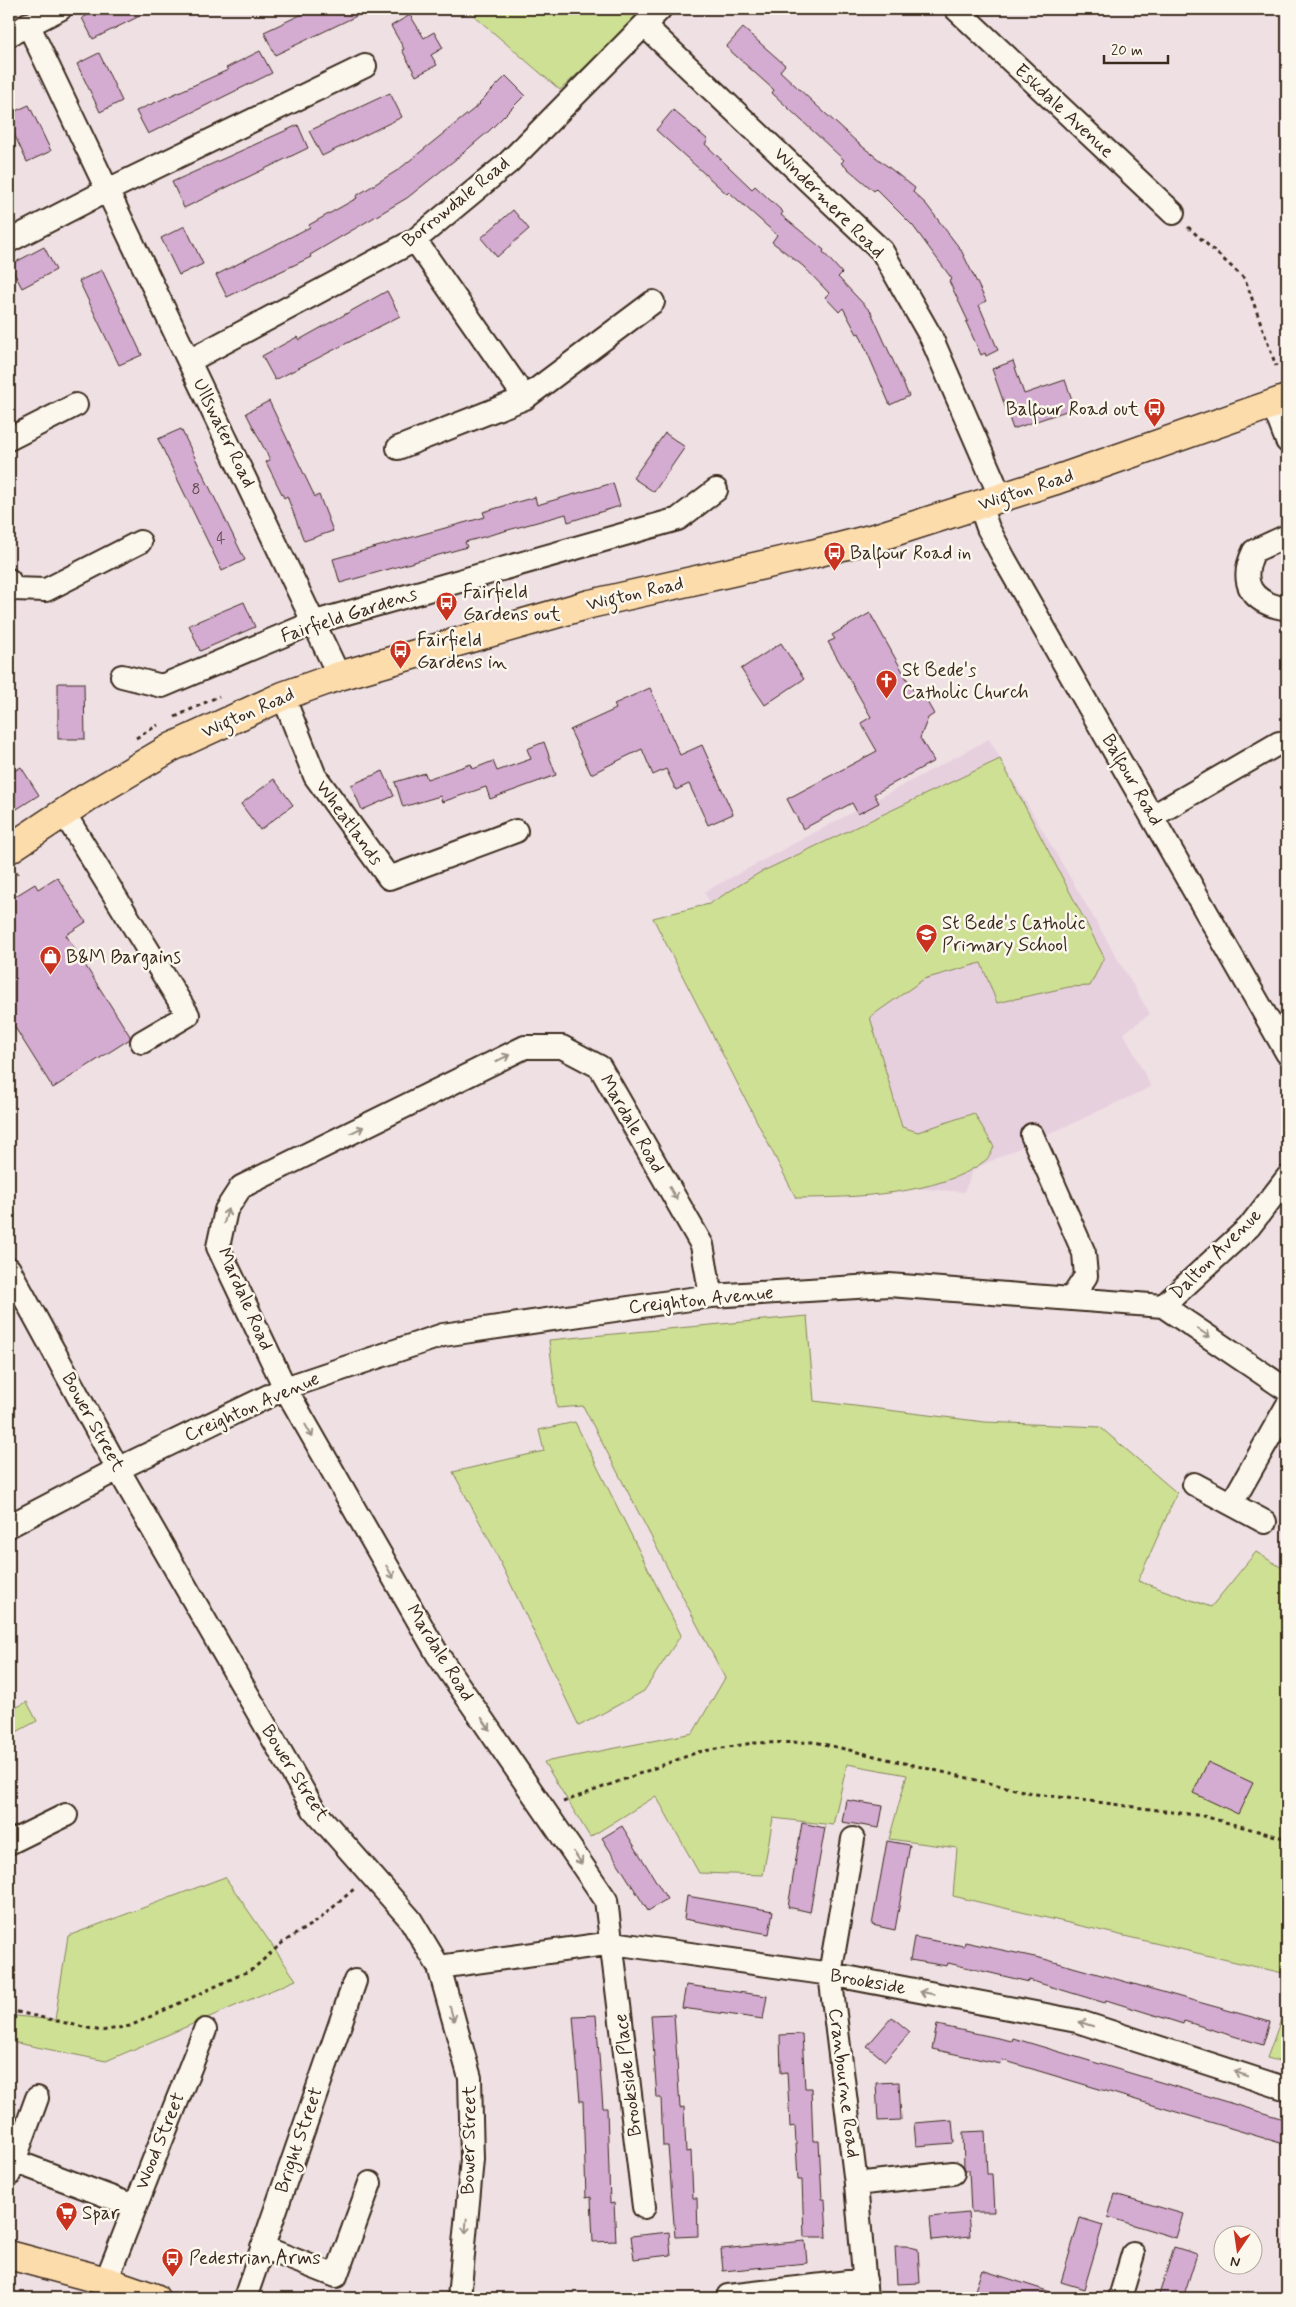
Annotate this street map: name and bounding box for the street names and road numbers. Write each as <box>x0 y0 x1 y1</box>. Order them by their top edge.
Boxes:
street label: Eskdale Avenue <box>1009 58 1119 164</box>
street label: Windermere Road <box>768 142 890 264</box>
street label: Borrowdale Road <box>397 151 515 253</box>
street label: Ullswater Road <box>187 374 261 492</box>
street label: Wigton Road <box>975 463 1078 520</box>
street label: Wigton Road <box>584 571 687 620</box>
street label: Fairfield Gardens <box>278 581 421 649</box>
street label: Wigton Road <box>198 681 299 747</box>
street label: Balfour Road <box>1093 729 1168 832</box>
street label: Wheatlands <box>310 775 389 871</box>
street label: Mardale Road <box>594 1070 670 1178</box>
street label: Dalton Avenue <box>1165 1203 1267 1305</box>
street label: Mardale Road <box>211 1244 279 1354</box>
street label: Creighton Avenue <box>627 1280 775 1321</box>
street label: Creighton Avenue <box>180 1366 324 1449</box>
street label: Bower Street <box>56 1368 130 1476</box>
street label: Mardale Road <box>400 1600 480 1706</box>
street label: Bower Street <box>255 1720 335 1826</box>
street label: Brookside <box>828 1963 908 2001</box>
street label: Cranbourne Road <box>822 2007 866 2159</box>
street label: Brookside Place <box>608 2012 648 2138</box>
street label: Bright Street <box>269 2084 331 2197</box>
street label: Bower Street <box>456 2085 482 2195</box>
street label: Wood Street <box>129 2089 191 2193</box>

